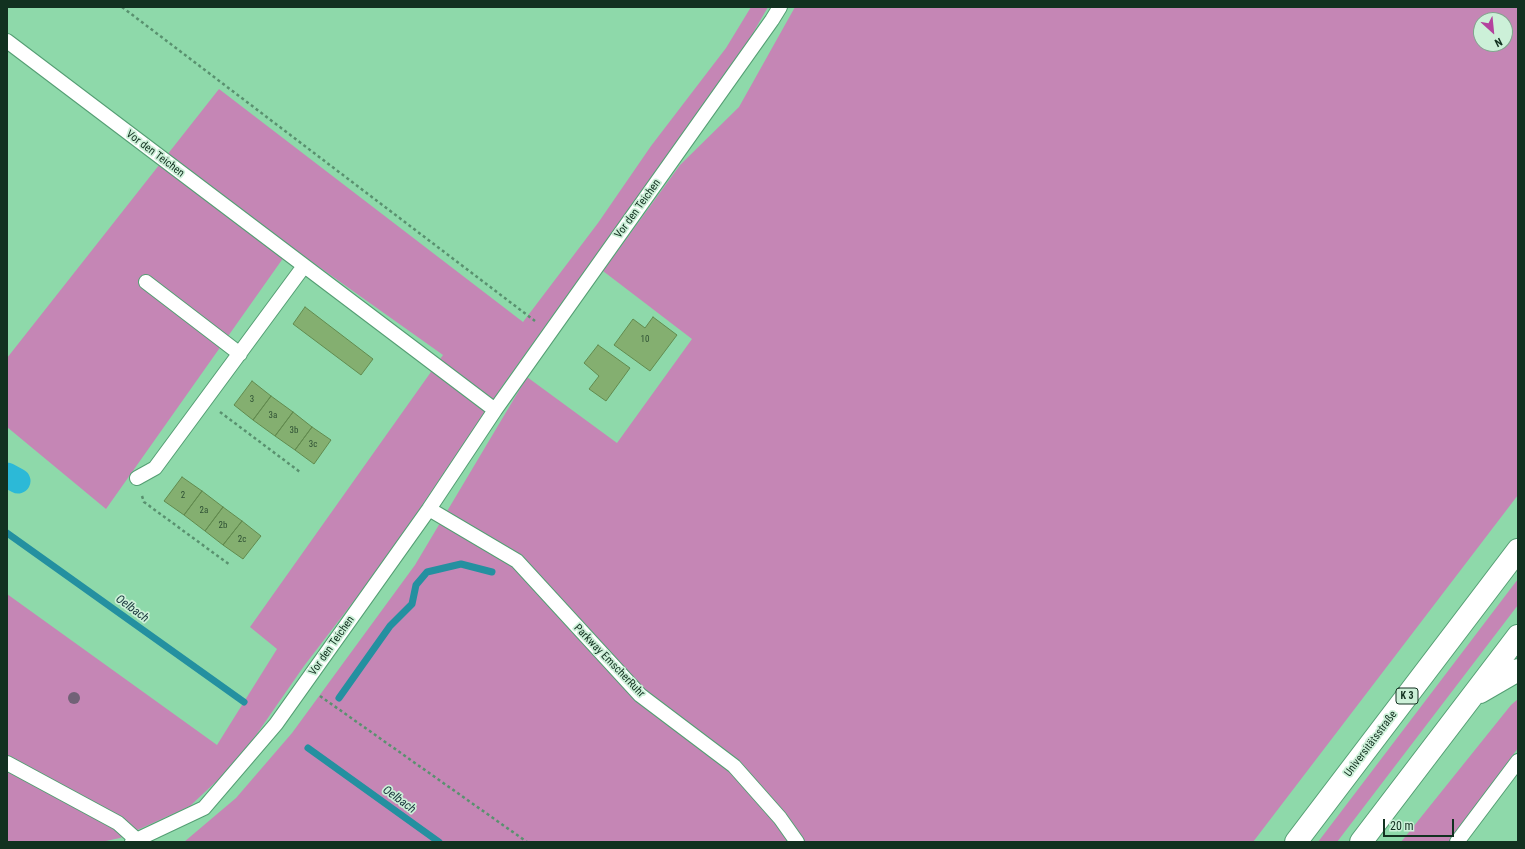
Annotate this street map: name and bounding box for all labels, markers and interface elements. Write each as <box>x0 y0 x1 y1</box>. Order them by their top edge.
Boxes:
north arrow <box>1473 12 1513 52</box>
text: N <box>1492 35 1504 50</box>
street label: Vor den Teichen <box>123 128 187 180</box>
street label: Vor den Teichen <box>612 177 664 241</box>
house number: 10 <box>641 335 649 345</box>
house number: 3 <box>250 395 254 405</box>
house number: 3a <box>269 411 277 421</box>
house number: 3b <box>290 426 298 436</box>
house number: 3c <box>309 440 317 450</box>
house number: 2 <box>181 491 185 501</box>
house number: 2a <box>200 506 208 516</box>
house number: 2b <box>219 521 227 531</box>
house number: 2c <box>238 535 246 545</box>
water label: Oelbach <box>113 592 151 626</box>
street label: Vor den Teichen <box>307 614 357 678</box>
street label: Parkway EmscherRuhr <box>571 622 647 700</box>
road number: K 3 <box>1396 688 1418 704</box>
street label: Universitätsstraße <box>1342 708 1400 780</box>
water label: Oelbach <box>380 783 418 817</box>
scale bar <box>1385 811 1456 837</box>
text: 20 m <box>1390 819 1414 833</box>

